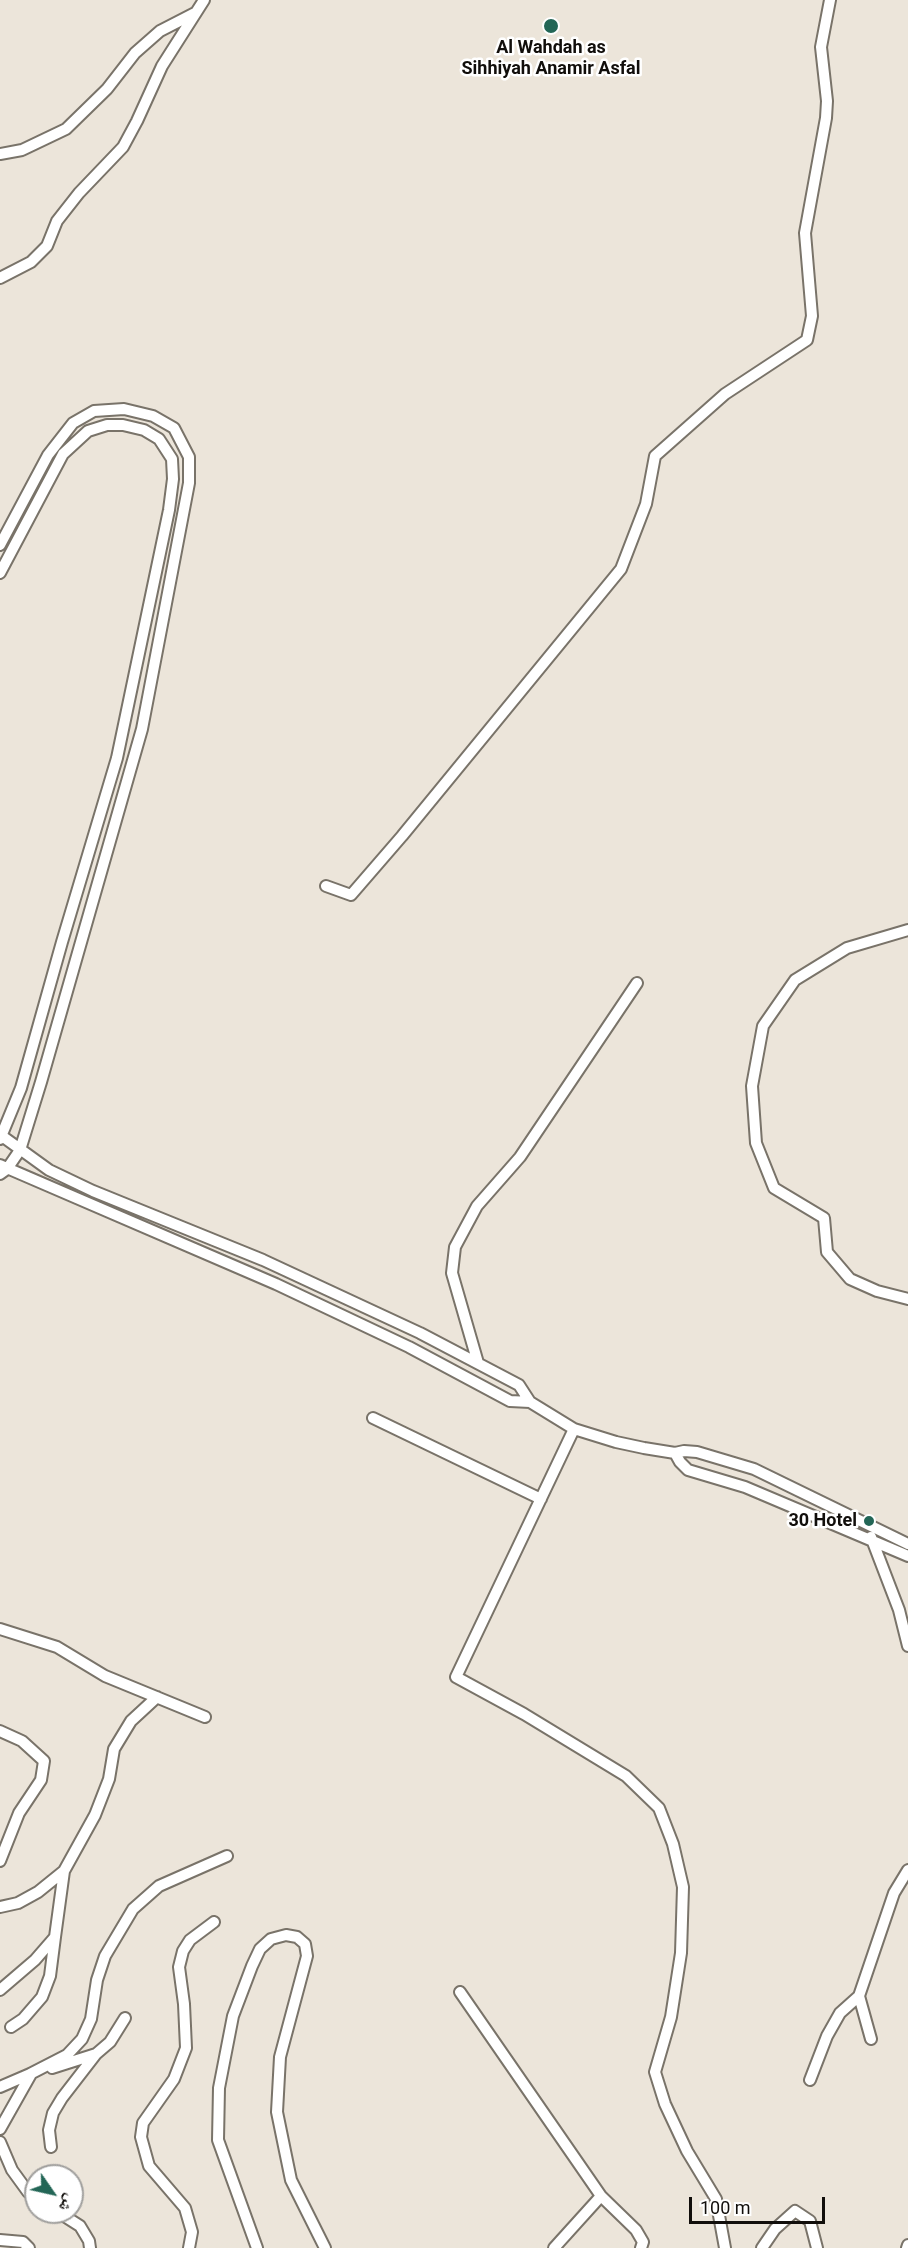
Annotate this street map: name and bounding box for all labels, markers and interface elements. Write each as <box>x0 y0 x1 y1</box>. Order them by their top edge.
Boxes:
marker: Al Wahdah as Sihhiyah Anamir Asfal <box>542 17 560 35</box>
place label: Al Wahdah as Sihhiyah Anamir Asfal <box>461 37 641 80</box>
place label: 30 Hotel <box>788 1510 857 1532</box>
marker: 30 Hotel <box>862 1514 876 1528</box>
north arrow <box>24 2164 84 2224</box>
scale bar <box>692 2185 828 2223</box>
text: ش <box>55 2191 80 2216</box>
text: 100 m <box>700 2197 751 2218</box>

